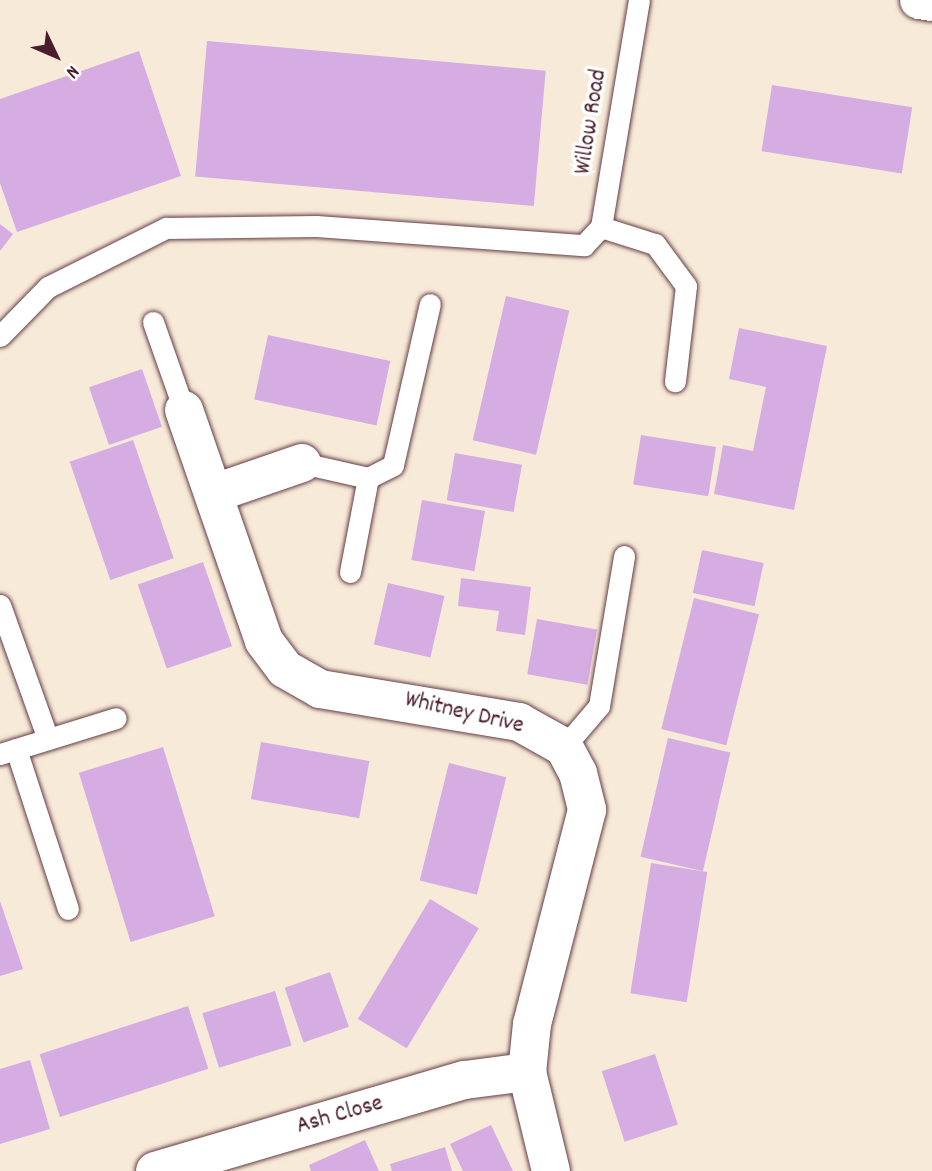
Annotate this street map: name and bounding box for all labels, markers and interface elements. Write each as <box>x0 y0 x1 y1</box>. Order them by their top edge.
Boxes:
north arrow <box>21 21 91 91</box>
text: N <box>58 58 84 84</box>
street label: Willow Road <box>569 67 615 177</box>
street label: Whitney Drive <box>402 686 526 742</box>
street label: Ash Close <box>293 1090 387 1142</box>

